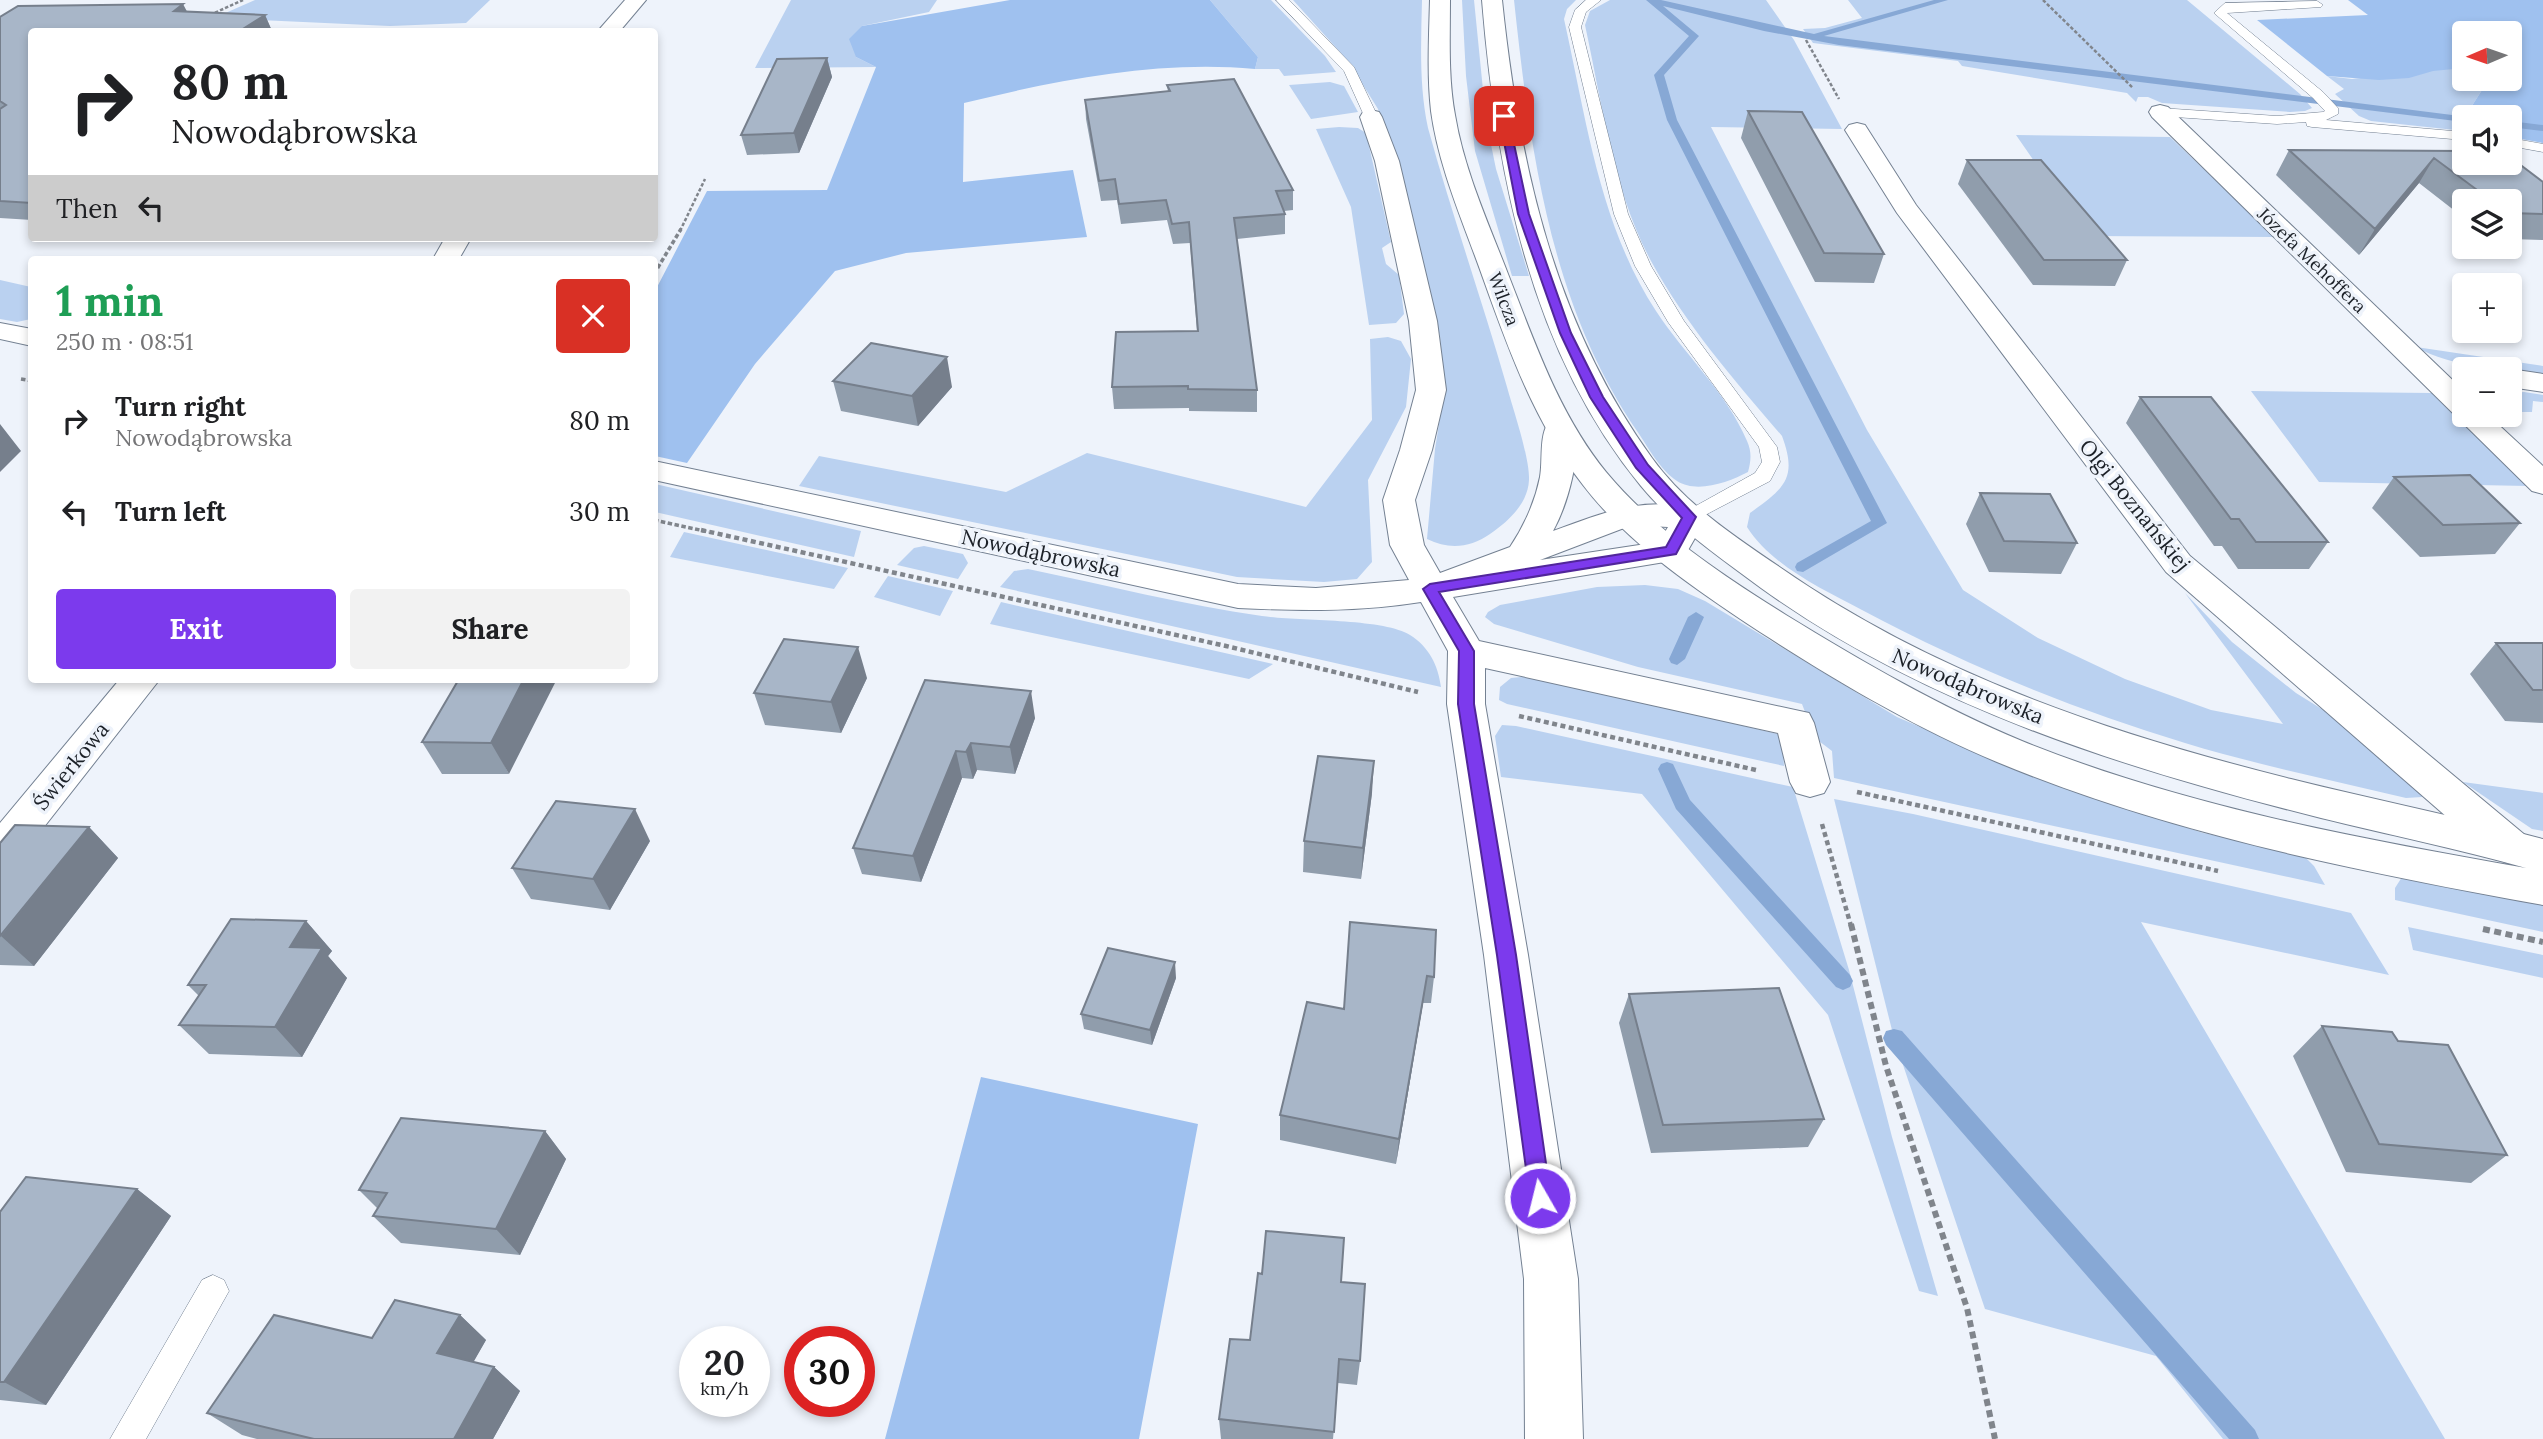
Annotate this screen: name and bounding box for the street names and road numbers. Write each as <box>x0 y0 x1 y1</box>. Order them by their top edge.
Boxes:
street label: Józefa Mehoffera <box>2252 202 2371 318</box>
street label: Wilcza <box>1483 269 1525 329</box>
street label: Olgi Boznańskiej <box>2074 434 2196 576</box>
street label: Nowodąbrowska <box>959 523 1123 583</box>
street label: Nowodąbrowska <box>1888 642 2048 730</box>
street label: Świerkowa <box>27 716 115 816</box>

